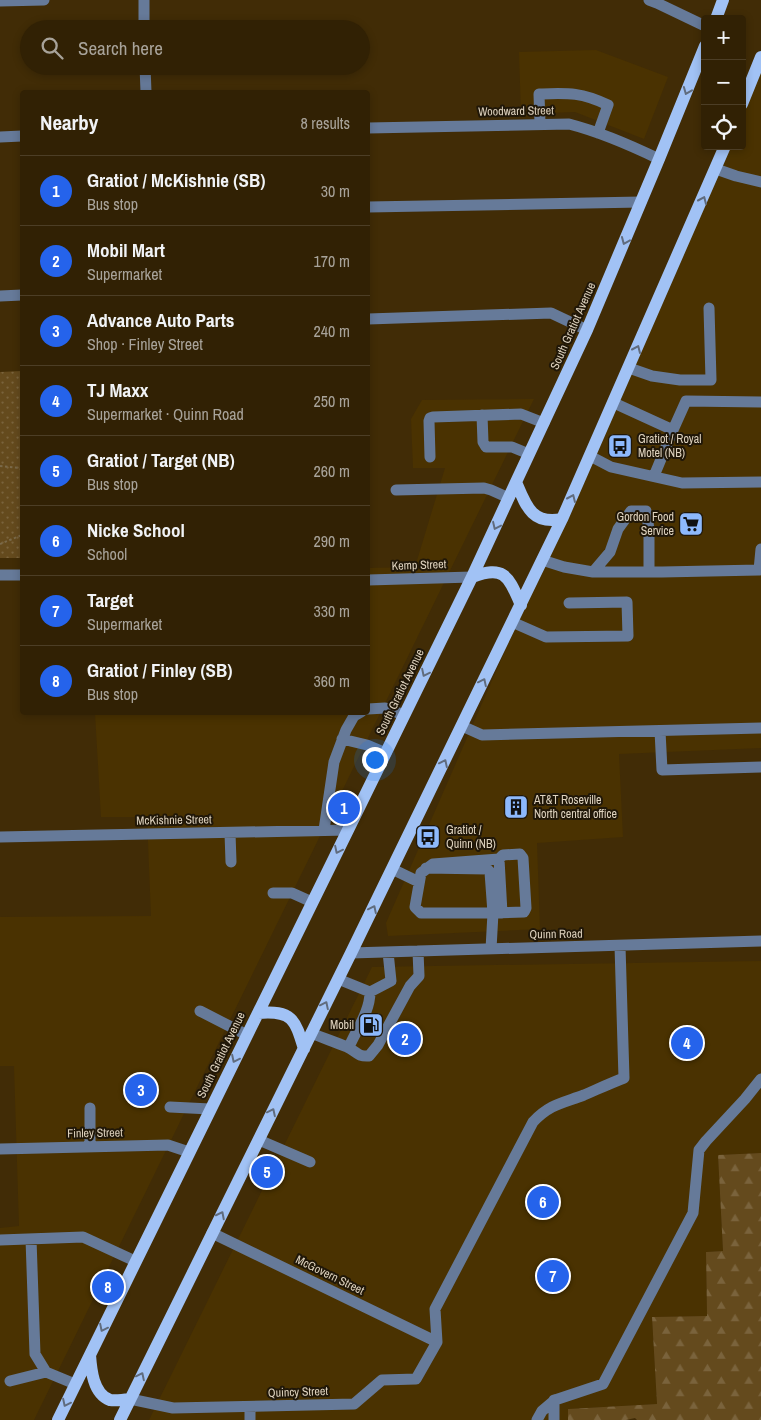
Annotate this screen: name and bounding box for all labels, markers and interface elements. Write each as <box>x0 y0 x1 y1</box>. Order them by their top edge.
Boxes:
map controls <box>701 15 746 150</box>
button: + <box>701 15 746 60</box>
search box <box>20 20 370 75</box>
icon: search <box>38 34 66 62</box>
text: Search here <box>78 35 163 61</box>
button: − <box>701 60 746 105</box>
one-way arrow <box>682 86 693 95</box>
street label: Woodward Street <box>478 102 554 120</box>
button: locate <box>701 105 746 150</box>
text: Nearby <box>40 108 98 137</box>
text: 8 results <box>300 112 350 134</box>
text: Gratiot / McKishnie (SB) <box>87 167 265 193</box>
text: 1 <box>52 180 60 202</box>
text: 30 m <box>321 180 350 202</box>
text: Bus stop <box>87 193 138 215</box>
one-way arrow <box>696 196 707 205</box>
one-way arrow <box>620 236 631 245</box>
text: Mobil Mart <box>87 237 165 263</box>
text: 2 <box>52 250 60 272</box>
text: 170 m <box>314 250 350 272</box>
text: Supermarket <box>87 263 162 285</box>
street label: South Gratiot Avenue <box>547 280 599 372</box>
text: Advance Auto Parts <box>87 307 234 333</box>
text: 3 <box>52 320 60 342</box>
text: 240 m <box>314 320 350 342</box>
text: Shop · Finley Street <box>87 333 203 355</box>
one-way arrow <box>631 345 642 354</box>
text: TJ Maxx <box>87 377 148 403</box>
text: 4 <box>52 390 60 412</box>
text: 250 m <box>314 390 350 412</box>
text: Supermarket · Quinn Road <box>87 403 244 425</box>
place label: Gratiot / Royal Motel (NB) <box>638 431 701 461</box>
bus stop icon: Gratiot / Royal Motel (NB) <box>607 433 633 459</box>
text: Gratiot / Target (NB) <box>87 447 235 473</box>
text: 5 <box>52 460 60 482</box>
text: 260 m <box>314 460 350 482</box>
text: Bus stop <box>87 473 138 495</box>
one-way arrow <box>565 494 576 503</box>
place label: Gordon Food Service <box>616 509 674 539</box>
supermarket icon: Gordon Food Service <box>678 511 704 537</box>
text: Nicke School <box>87 517 185 543</box>
one-way arrow <box>492 521 502 530</box>
text: 6 <box>52 530 60 552</box>
text: 290 m <box>314 530 350 552</box>
text: School <box>87 543 127 565</box>
street label: Kemp Street <box>391 556 447 574</box>
text: Target <box>87 587 133 613</box>
text: 7 <box>52 600 60 622</box>
text: 330 m <box>314 600 350 622</box>
text: Supermarket <box>87 613 162 635</box>
street label: South Gratiot Avenue <box>372 646 428 738</box>
text: Gratiot / Finley (SB) <box>87 657 232 683</box>
one-way arrow <box>421 668 431 677</box>
text: 8 <box>52 670 60 692</box>
text: 360 m <box>314 670 350 692</box>
one-way arrow <box>477 678 487 687</box>
text: Bus stop <box>87 683 138 705</box>
your location <box>362 747 388 773</box>
one-way arrow <box>438 759 448 768</box>
pin: 1 <box>328 789 360 827</box>
place label: AT&T Roseville North central office <box>533 792 617 822</box>
building icon: AT&T Roseville North central office <box>503 794 529 820</box>
street label: McKishnie Street <box>136 811 212 829</box>
place label: Gratiot / Quinn (NB) <box>446 822 496 852</box>
bus stop icon: Gratiot / Quinn (NB) <box>415 824 441 850</box>
one-way arrow <box>334 845 344 854</box>
one-way arrow <box>367 905 377 914</box>
street label: Quinn Road <box>529 926 583 942</box>
one-way arrow <box>319 1001 329 1010</box>
street label: South Gratiot Avenue <box>193 1009 249 1101</box>
fuel station icon: Mobil <box>358 1012 384 1038</box>
place label: Mobil <box>330 1017 354 1033</box>
pin: 2 <box>389 1020 421 1058</box>
pin: 4 <box>671 1024 703 1062</box>
one-way arrow <box>231 1053 241 1062</box>
pin: 3 <box>125 1071 157 1109</box>
one-way arrow <box>266 1108 276 1117</box>
street label: Finley Street <box>67 1125 123 1141</box>
pin: 5 <box>251 1153 283 1191</box>
pin: 6 <box>527 1183 559 1221</box>
one-way arrow <box>215 1211 225 1220</box>
street label: McGovern Street <box>293 1252 367 1299</box>
pin: 7 <box>537 1257 569 1295</box>
pin: 8 <box>92 1268 124 1306</box>
one-way arrow <box>98 1323 109 1332</box>
one-way arrow <box>135 1372 145 1381</box>
street label: Quincy Street <box>268 1383 329 1401</box>
one-way arrow <box>62 1398 72 1407</box>

